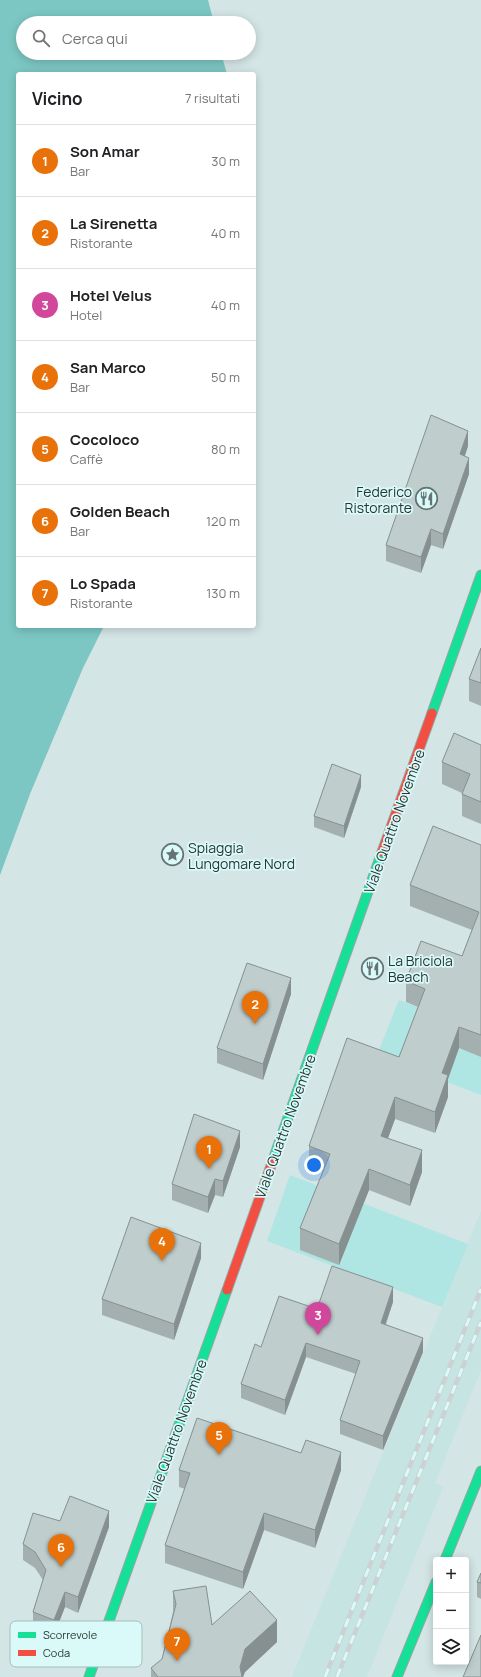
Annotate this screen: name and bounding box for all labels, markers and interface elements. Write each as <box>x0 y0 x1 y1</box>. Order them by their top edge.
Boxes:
search box <box>16 16 256 60</box>
icon: search <box>30 27 52 49</box>
text: Cerca qui <box>62 28 128 49</box>
text: Vicino <box>32 87 83 110</box>
text: 7 risultati <box>185 89 240 107</box>
text: Son Amar <box>70 141 140 162</box>
text: 1 <box>42 152 48 170</box>
text: 30 m <box>211 152 240 170</box>
text: Bar <box>70 162 90 180</box>
text: La Sirenetta <box>70 213 157 234</box>
text: 2 <box>41 224 49 242</box>
text: 40 m <box>211 224 240 242</box>
text: Ristorante <box>70 234 133 252</box>
text: Hotel Velus <box>70 285 152 306</box>
text: 3 <box>41 296 49 314</box>
text: 40 m <box>211 296 240 314</box>
text: Hotel <box>70 306 102 324</box>
text: San Marco <box>70 357 146 378</box>
text: 4 <box>41 368 49 386</box>
text: 50 m <box>211 368 240 386</box>
text: Bar <box>70 378 90 396</box>
text: Cocoloco <box>70 429 139 450</box>
text: 5 <box>41 440 49 458</box>
text: 80 m <box>211 440 240 458</box>
text: Caffè <box>70 450 103 468</box>
place label: Federico Ristorante <box>345 482 412 517</box>
restaurant icon: Federico Ristorante <box>414 486 440 512</box>
text: Golden Beach <box>70 501 170 522</box>
text: 6 <box>41 512 49 530</box>
text: 120 m <box>206 512 240 530</box>
text: Bar <box>70 522 90 540</box>
text: Lo Spada <box>70 573 136 594</box>
text: 7 <box>42 584 48 602</box>
text: 130 m <box>206 584 240 602</box>
text: Ristorante <box>70 594 133 612</box>
street label: Viale Quattro Novembre <box>359 746 429 896</box>
place label: Spiaggia Lungomare Nord <box>188 838 295 873</box>
place icon: Spiaggia Lungomare Nord <box>160 842 186 868</box>
place label: La Briciola Beach <box>388 951 453 986</box>
restaurant icon: La Briciola Beach <box>359 955 385 981</box>
pin: 2 <box>242 991 268 1024</box>
street label: Viale Quattro Novembre <box>250 1051 320 1201</box>
pin: 1 <box>196 1136 222 1169</box>
your location <box>304 1155 324 1175</box>
pin: 4 <box>149 1228 175 1261</box>
pin: 3 <box>305 1302 331 1335</box>
street label: Viale Quattro Novembre <box>141 1356 211 1506</box>
pin: 5 <box>206 1422 232 1455</box>
pin: 6 <box>48 1534 74 1567</box>
map controls <box>433 1557 469 1665</box>
button: + <box>433 1557 469 1593</box>
button: − <box>433 1593 469 1629</box>
legend <box>10 1621 142 1667</box>
text: Scorrevole <box>43 1627 98 1642</box>
pin: 7 <box>164 1628 190 1661</box>
button: layers <box>433 1629 469 1665</box>
text: Coda <box>43 1645 70 1660</box>

